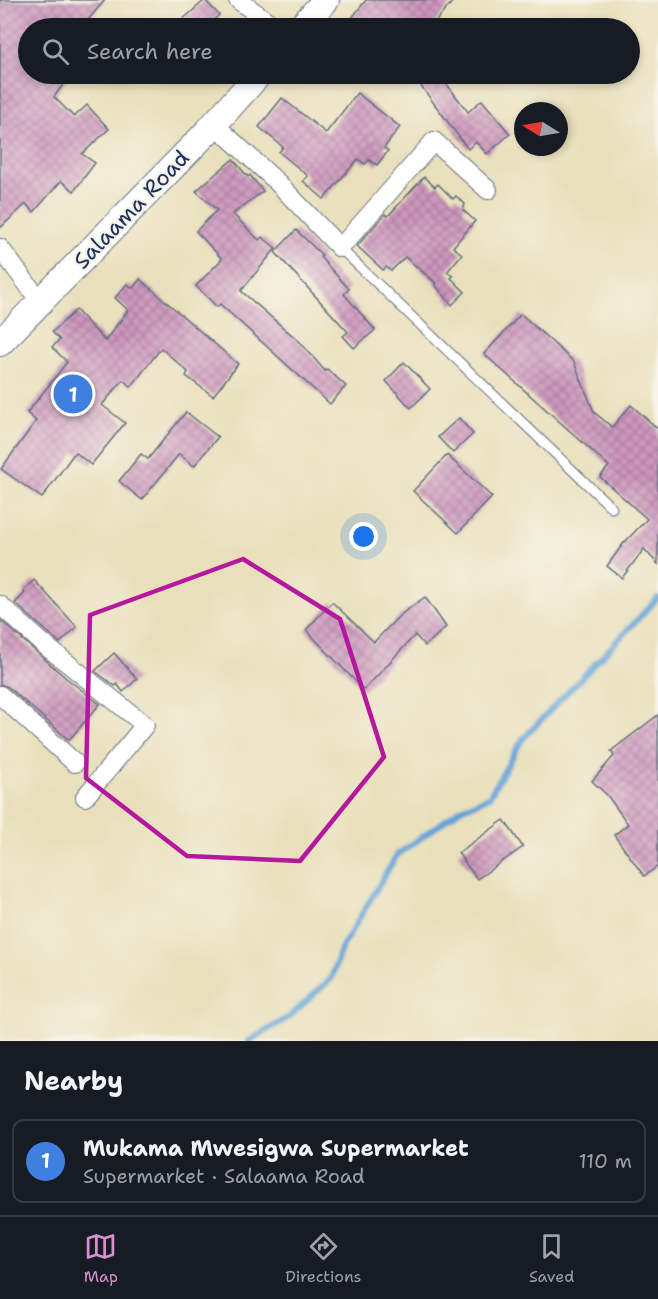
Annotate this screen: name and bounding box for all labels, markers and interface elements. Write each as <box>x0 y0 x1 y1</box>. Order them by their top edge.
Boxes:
search box <box>18 18 640 84</box>
icon: search <box>39 35 72 68</box>
text: Search here <box>87 37 213 66</box>
north arrow <box>514 102 568 156</box>
street label: Salaama Road <box>67 144 196 275</box>
pin: 1 <box>54 372 92 416</box>
your location <box>349 522 378 551</box>
text: Nearby <box>24 1063 123 1098</box>
text: Mukama Mwesigwa Supermarket <box>83 1134 469 1163</box>
text: 1 <box>41 1148 50 1174</box>
text: 110 m <box>578 1148 632 1174</box>
text: Supermarket · Salaama Road <box>83 1163 365 1189</box>
tab: Map <box>84 1230 118 1287</box>
tab: Directions <box>285 1230 362 1287</box>
tab: Saved <box>529 1230 574 1287</box>

